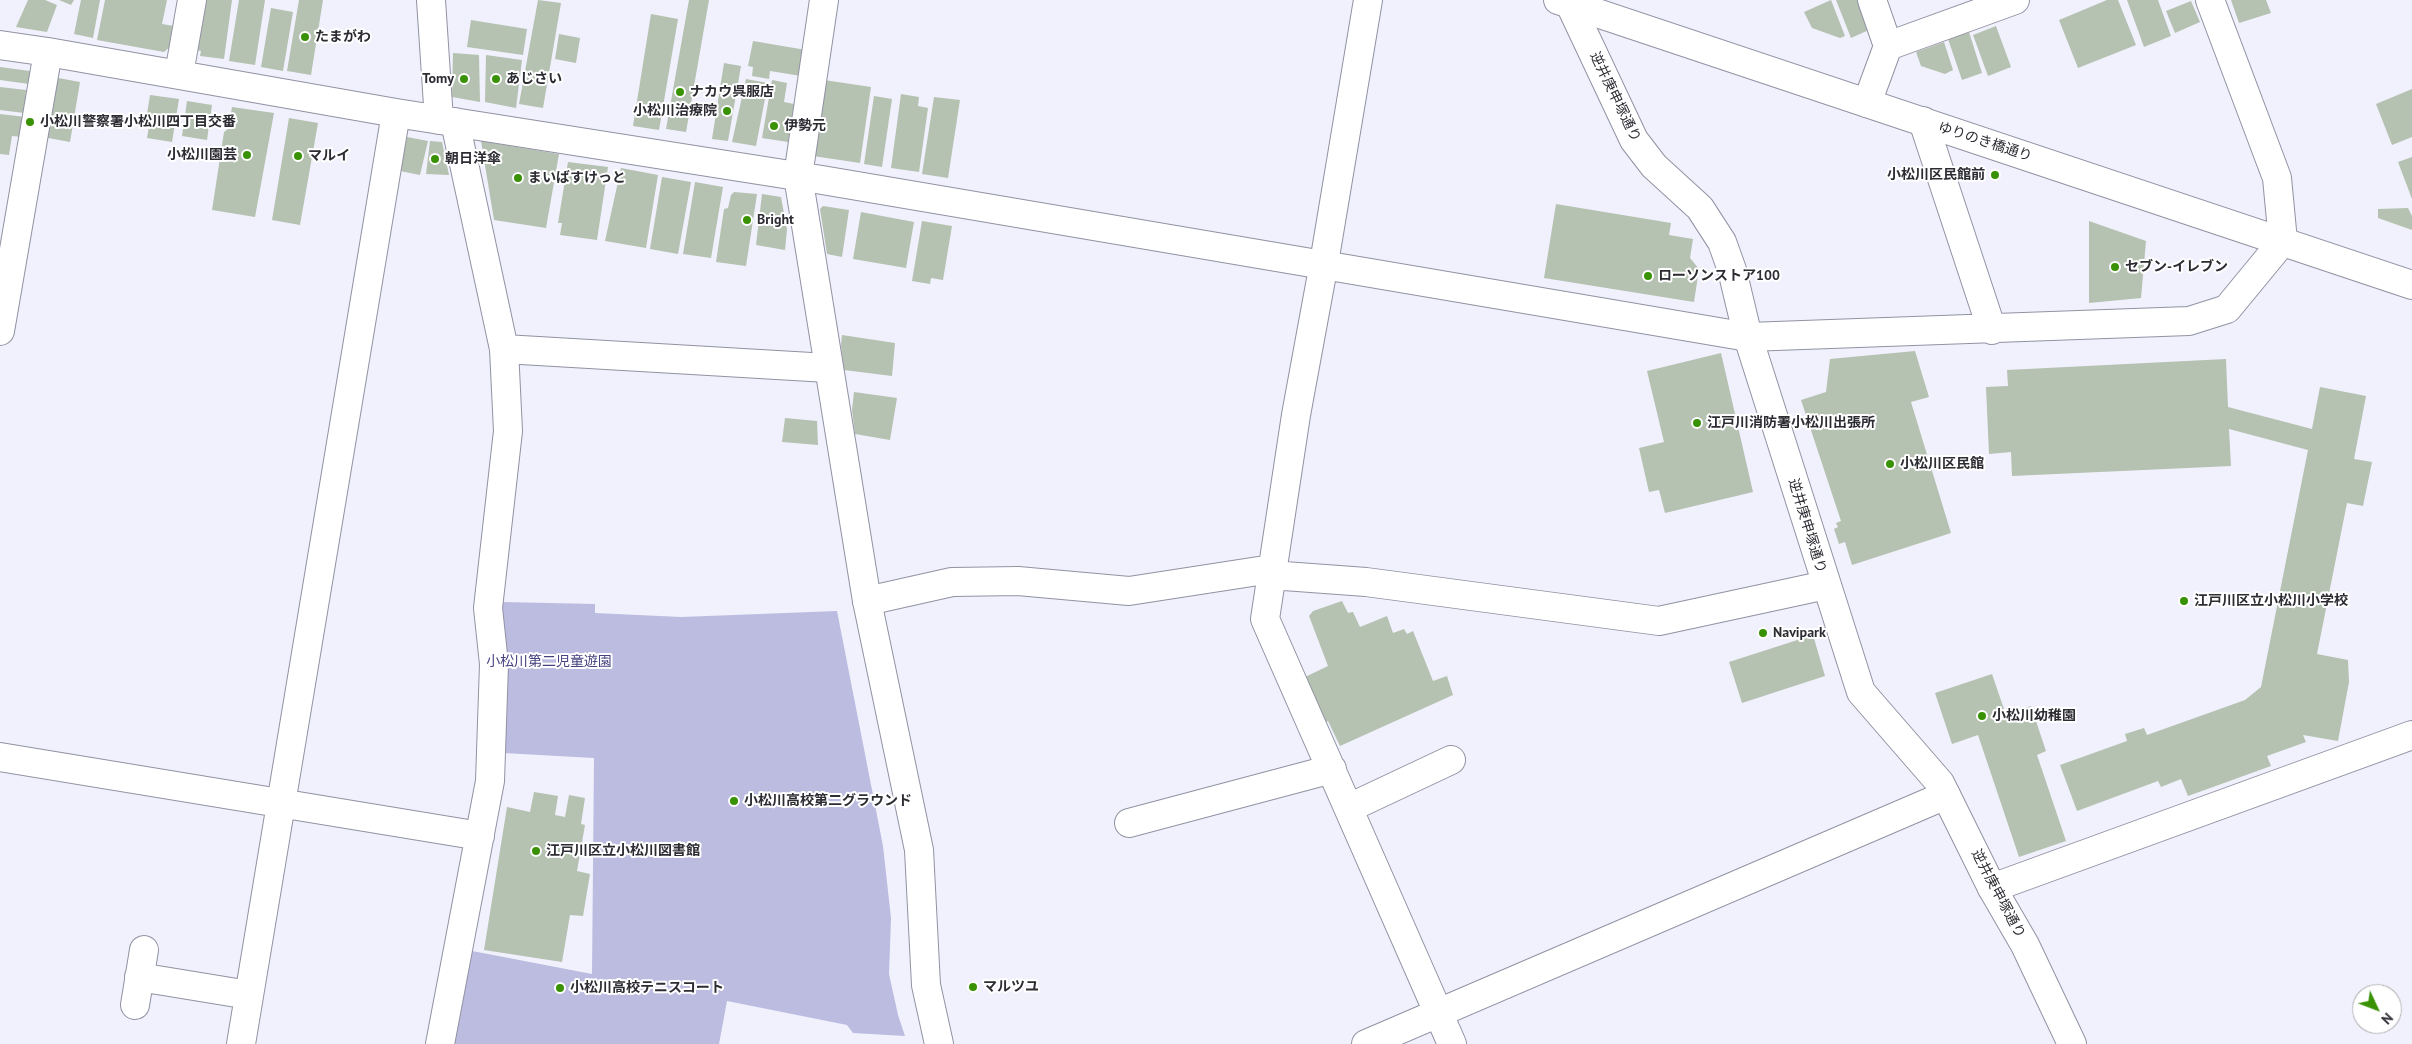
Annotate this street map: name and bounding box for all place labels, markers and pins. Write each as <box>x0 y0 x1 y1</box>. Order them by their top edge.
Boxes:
place label: たまがわ <box>315 29 371 45</box>
marker: たまがわ <box>299 31 311 43</box>
place label: Tomy <box>422 71 454 87</box>
place label: あじさい <box>506 71 562 87</box>
marker: Tomy <box>458 73 470 85</box>
marker: あじさい <box>490 73 502 85</box>
place label: ナカウ呉服店 <box>690 84 774 100</box>
marker: ナカウ呉服店 <box>674 86 686 98</box>
place label: 小松川治療院 <box>633 103 717 119</box>
marker: 小松川治療院 <box>721 105 733 117</box>
place label: 小松川警察署小松川四丁目交番 <box>40 114 236 130</box>
marker: 小松川警察署小松川四丁目交番 <box>24 116 36 128</box>
place label: 伊勢元 <box>784 118 826 134</box>
marker: 伊勢元 <box>768 120 780 132</box>
place label: 小松川園芸 <box>167 147 237 163</box>
place label: マルイ <box>308 148 350 164</box>
marker: 小松川園芸 <box>241 149 253 161</box>
marker: マルイ <box>292 150 304 162</box>
place label: 朝日洋傘 <box>445 151 501 167</box>
marker: 朝日洋傘 <box>429 153 441 165</box>
place label: 小松川区民館前 <box>1887 167 1985 183</box>
marker: 小松川区民館前 <box>1989 169 2001 181</box>
place label: まいばすけっと <box>528 170 626 186</box>
marker: まいばすけっと <box>512 172 524 184</box>
place label: Bright <box>757 212 794 228</box>
marker: Bright <box>741 214 753 226</box>
place label: セブン-イレブン <box>2125 259 2228 275</box>
marker: セブン-イレブン <box>2109 261 2121 273</box>
place label: ローソンストア100 <box>1658 268 1780 284</box>
marker: ローソンストア100 <box>1642 270 1654 282</box>
place label: 江戸川消防署小松川出張所 <box>1707 415 1875 431</box>
marker: 江戸川消防署小松川出張所 <box>1691 417 1703 429</box>
place label: 小松川区民館 <box>1900 456 1984 472</box>
marker: 小松川区民館 <box>1884 458 1896 470</box>
place label: 江戸川区立小松川小学校 <box>2194 593 2348 609</box>
marker: 江戸川区立小松川小学校 <box>2178 595 2190 607</box>
place label: Navipark <box>1773 625 1826 641</box>
marker: Navipark <box>1757 627 1769 639</box>
place label: 小松川幼稚園 <box>1992 708 2076 724</box>
marker: 小松川幼稚園 <box>1976 710 1988 722</box>
place label: 小松川高校第二グラウンド <box>744 793 912 809</box>
marker: 小松川高校第二グラウンド <box>728 795 740 807</box>
place label: 江戸川区立小松川図書館 <box>546 843 700 859</box>
marker: 江戸川区立小松川図書館 <box>530 845 542 857</box>
place label: マルツユ <box>983 979 1039 995</box>
place label: 小松川高校テニスコート <box>570 980 724 996</box>
marker: マルツユ <box>967 981 979 993</box>
marker: 小松川高校テニスコート <box>554 982 566 994</box>

